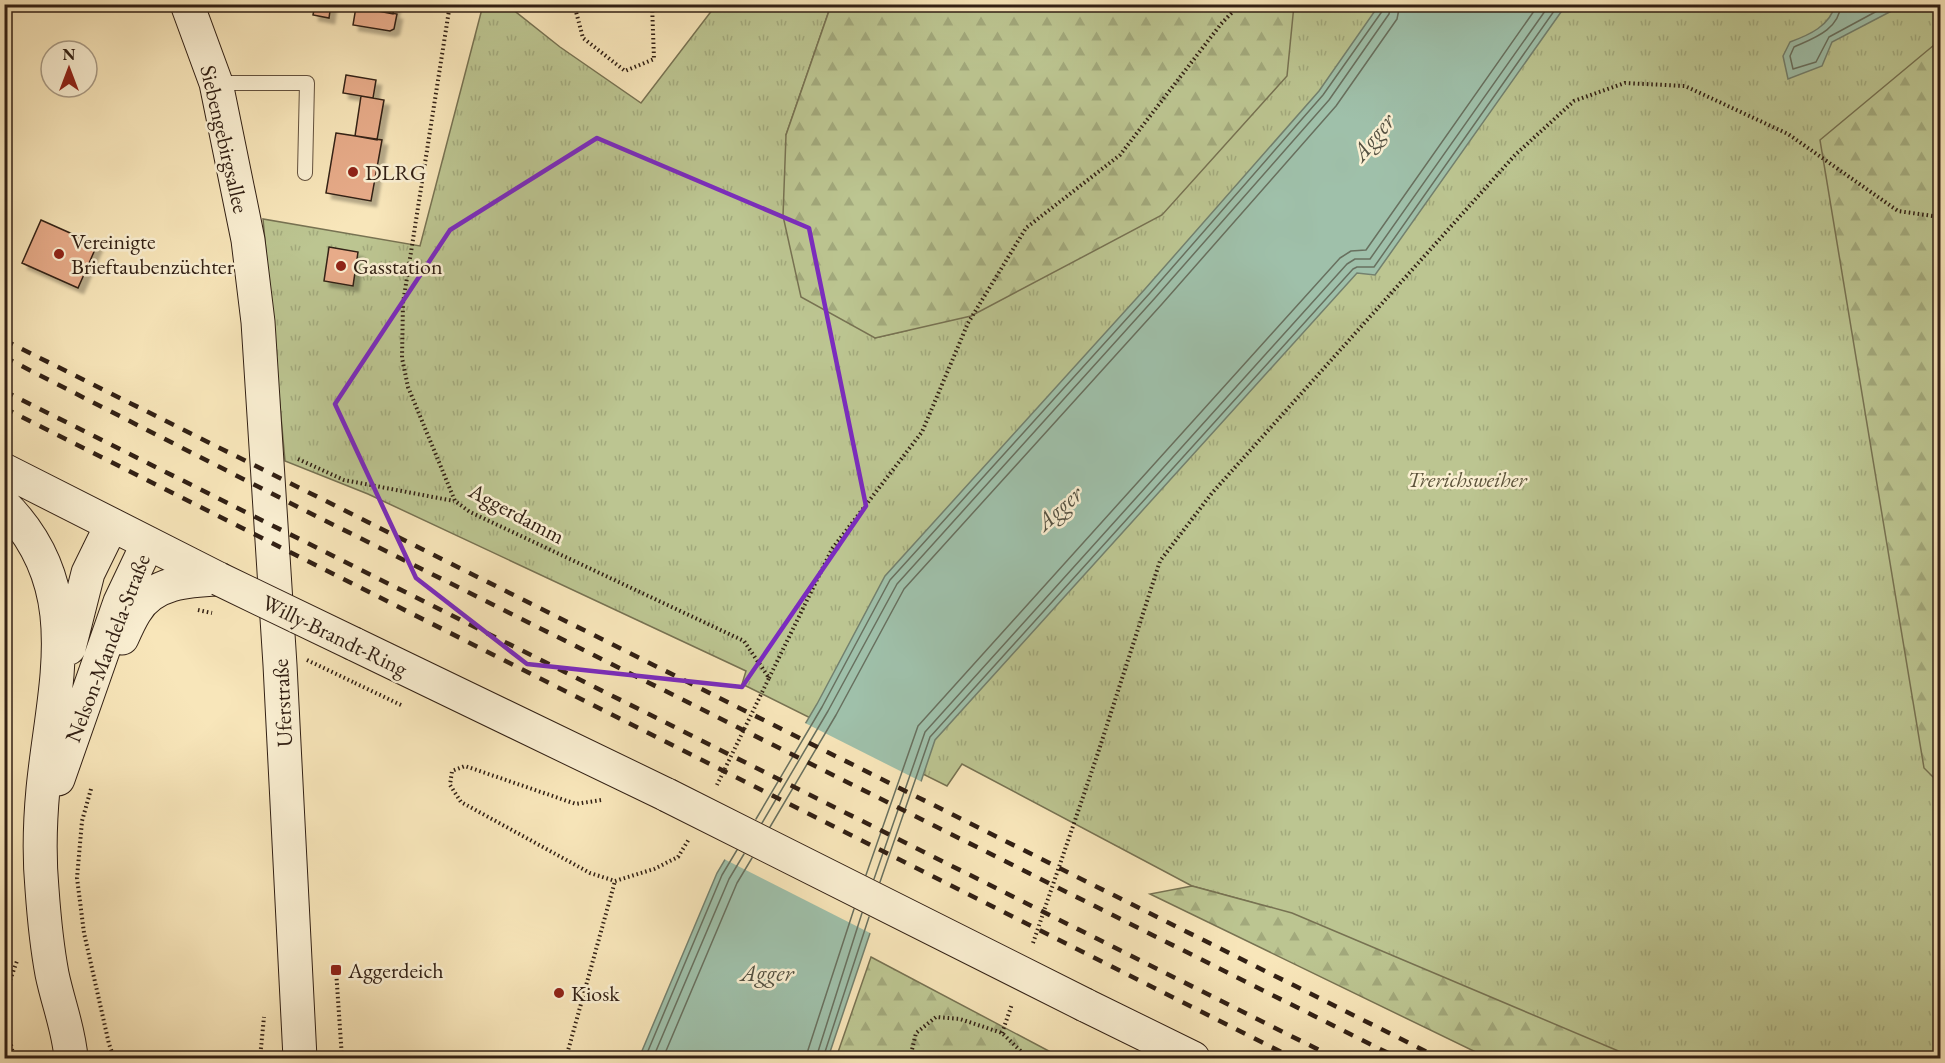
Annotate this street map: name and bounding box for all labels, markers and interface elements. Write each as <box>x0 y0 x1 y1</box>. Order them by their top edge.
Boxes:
north arrow <box>39 39 99 99</box>
text: N <box>63 44 76 65</box>
street label: Siebengebirgsallee <box>193 62 256 216</box>
water label: Agger <box>1343 105 1403 169</box>
place label: DLRG <box>365 158 426 187</box>
marker: DLRG <box>346 165 360 179</box>
place label: Vereinigte Brieftaubenzüchter <box>71 227 235 281</box>
marker: Vereinigte Brieftaubenzüchter <box>52 247 66 261</box>
place label: Gasstation <box>353 252 443 281</box>
marker: Gasstation <box>334 259 348 273</box>
park label: Trerichsweiher <box>1407 465 1528 494</box>
street label: Aggerdamm <box>463 476 570 551</box>
water label: Agger <box>1027 477 1090 538</box>
street label: Nelson-Mandela-Straße <box>58 550 157 746</box>
street label: Willy-Brandt-Ring <box>257 588 413 683</box>
street label: Uferstraße <box>266 658 299 748</box>
place label: Aggerdeich <box>347 956 444 985</box>
water label: Agger <box>739 957 795 988</box>
marker: Aggerdeich <box>329 963 343 977</box>
place label: Kiosk <box>571 979 620 1008</box>
marker: Kiosk <box>552 986 566 1000</box>

